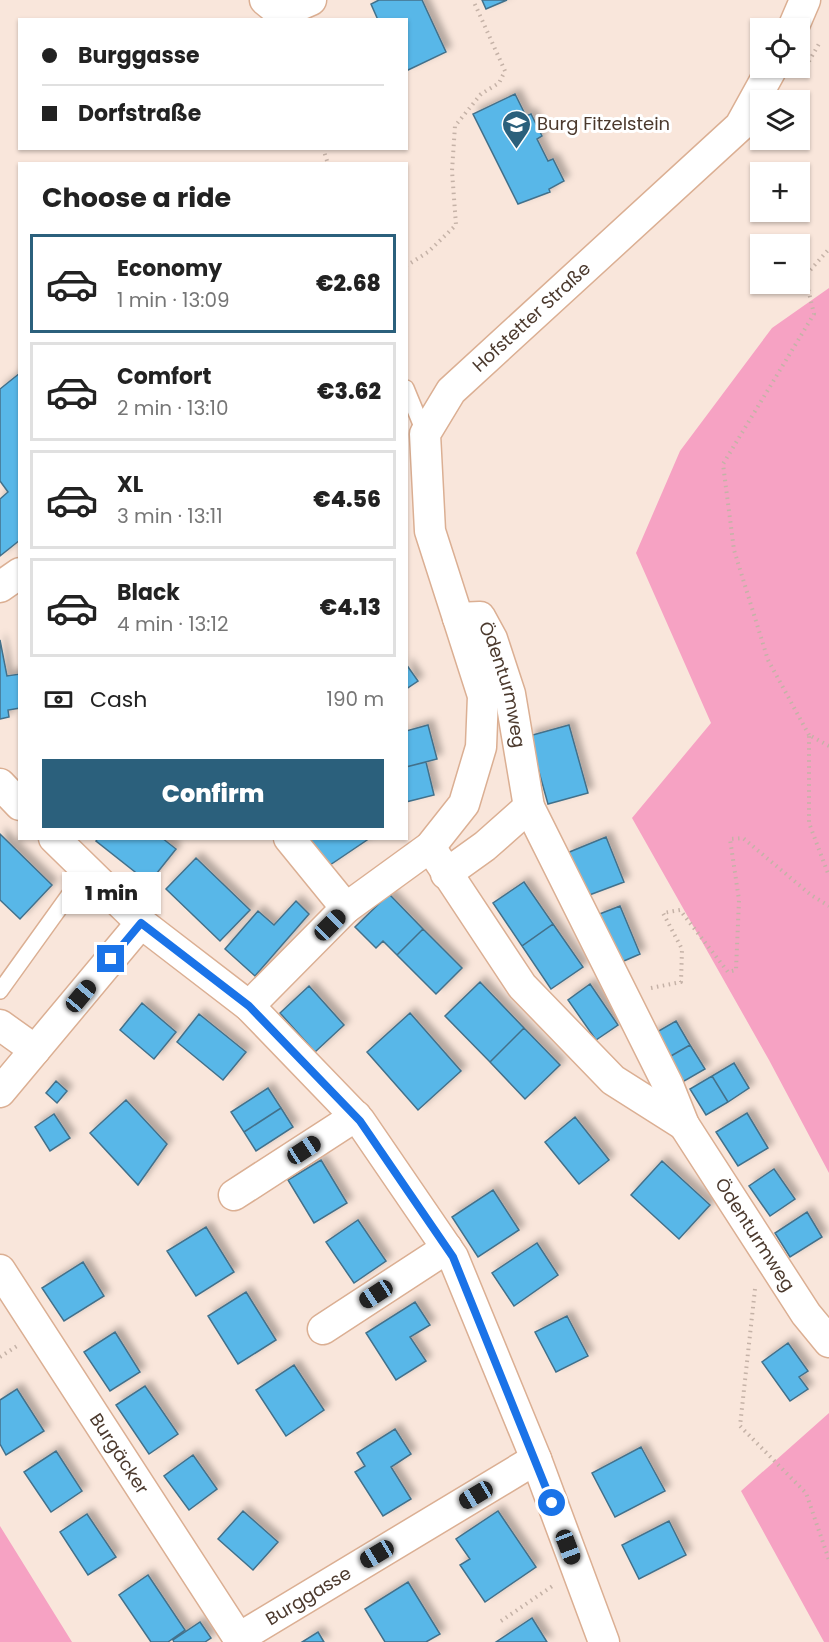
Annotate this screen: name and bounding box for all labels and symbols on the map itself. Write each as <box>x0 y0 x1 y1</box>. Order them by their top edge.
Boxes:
school or university icon: Burg Fitzelstein <box>500 108 532 150</box>
place label: Burg Fitzelstein <box>537 111 670 136</box>
street label: Hofstetter Straße <box>467 256 596 377</box>
street label: Ödenturmweg <box>473 617 532 750</box>
callout: 1 min <box>62 872 160 914</box>
car <box>311 906 349 944</box>
route end <box>97 945 124 972</box>
car <box>63 976 99 1016</box>
car <box>284 1133 324 1167</box>
street label: Ödenturmweg <box>709 1173 801 1296</box>
car <box>356 1277 396 1311</box>
street label: Burgäcker <box>84 1408 155 1499</box>
car <box>456 1478 496 1512</box>
route start <box>538 1489 565 1516</box>
car <box>553 1527 583 1567</box>
car <box>357 1537 397 1571</box>
street label: Burggasse <box>261 1560 356 1631</box>

